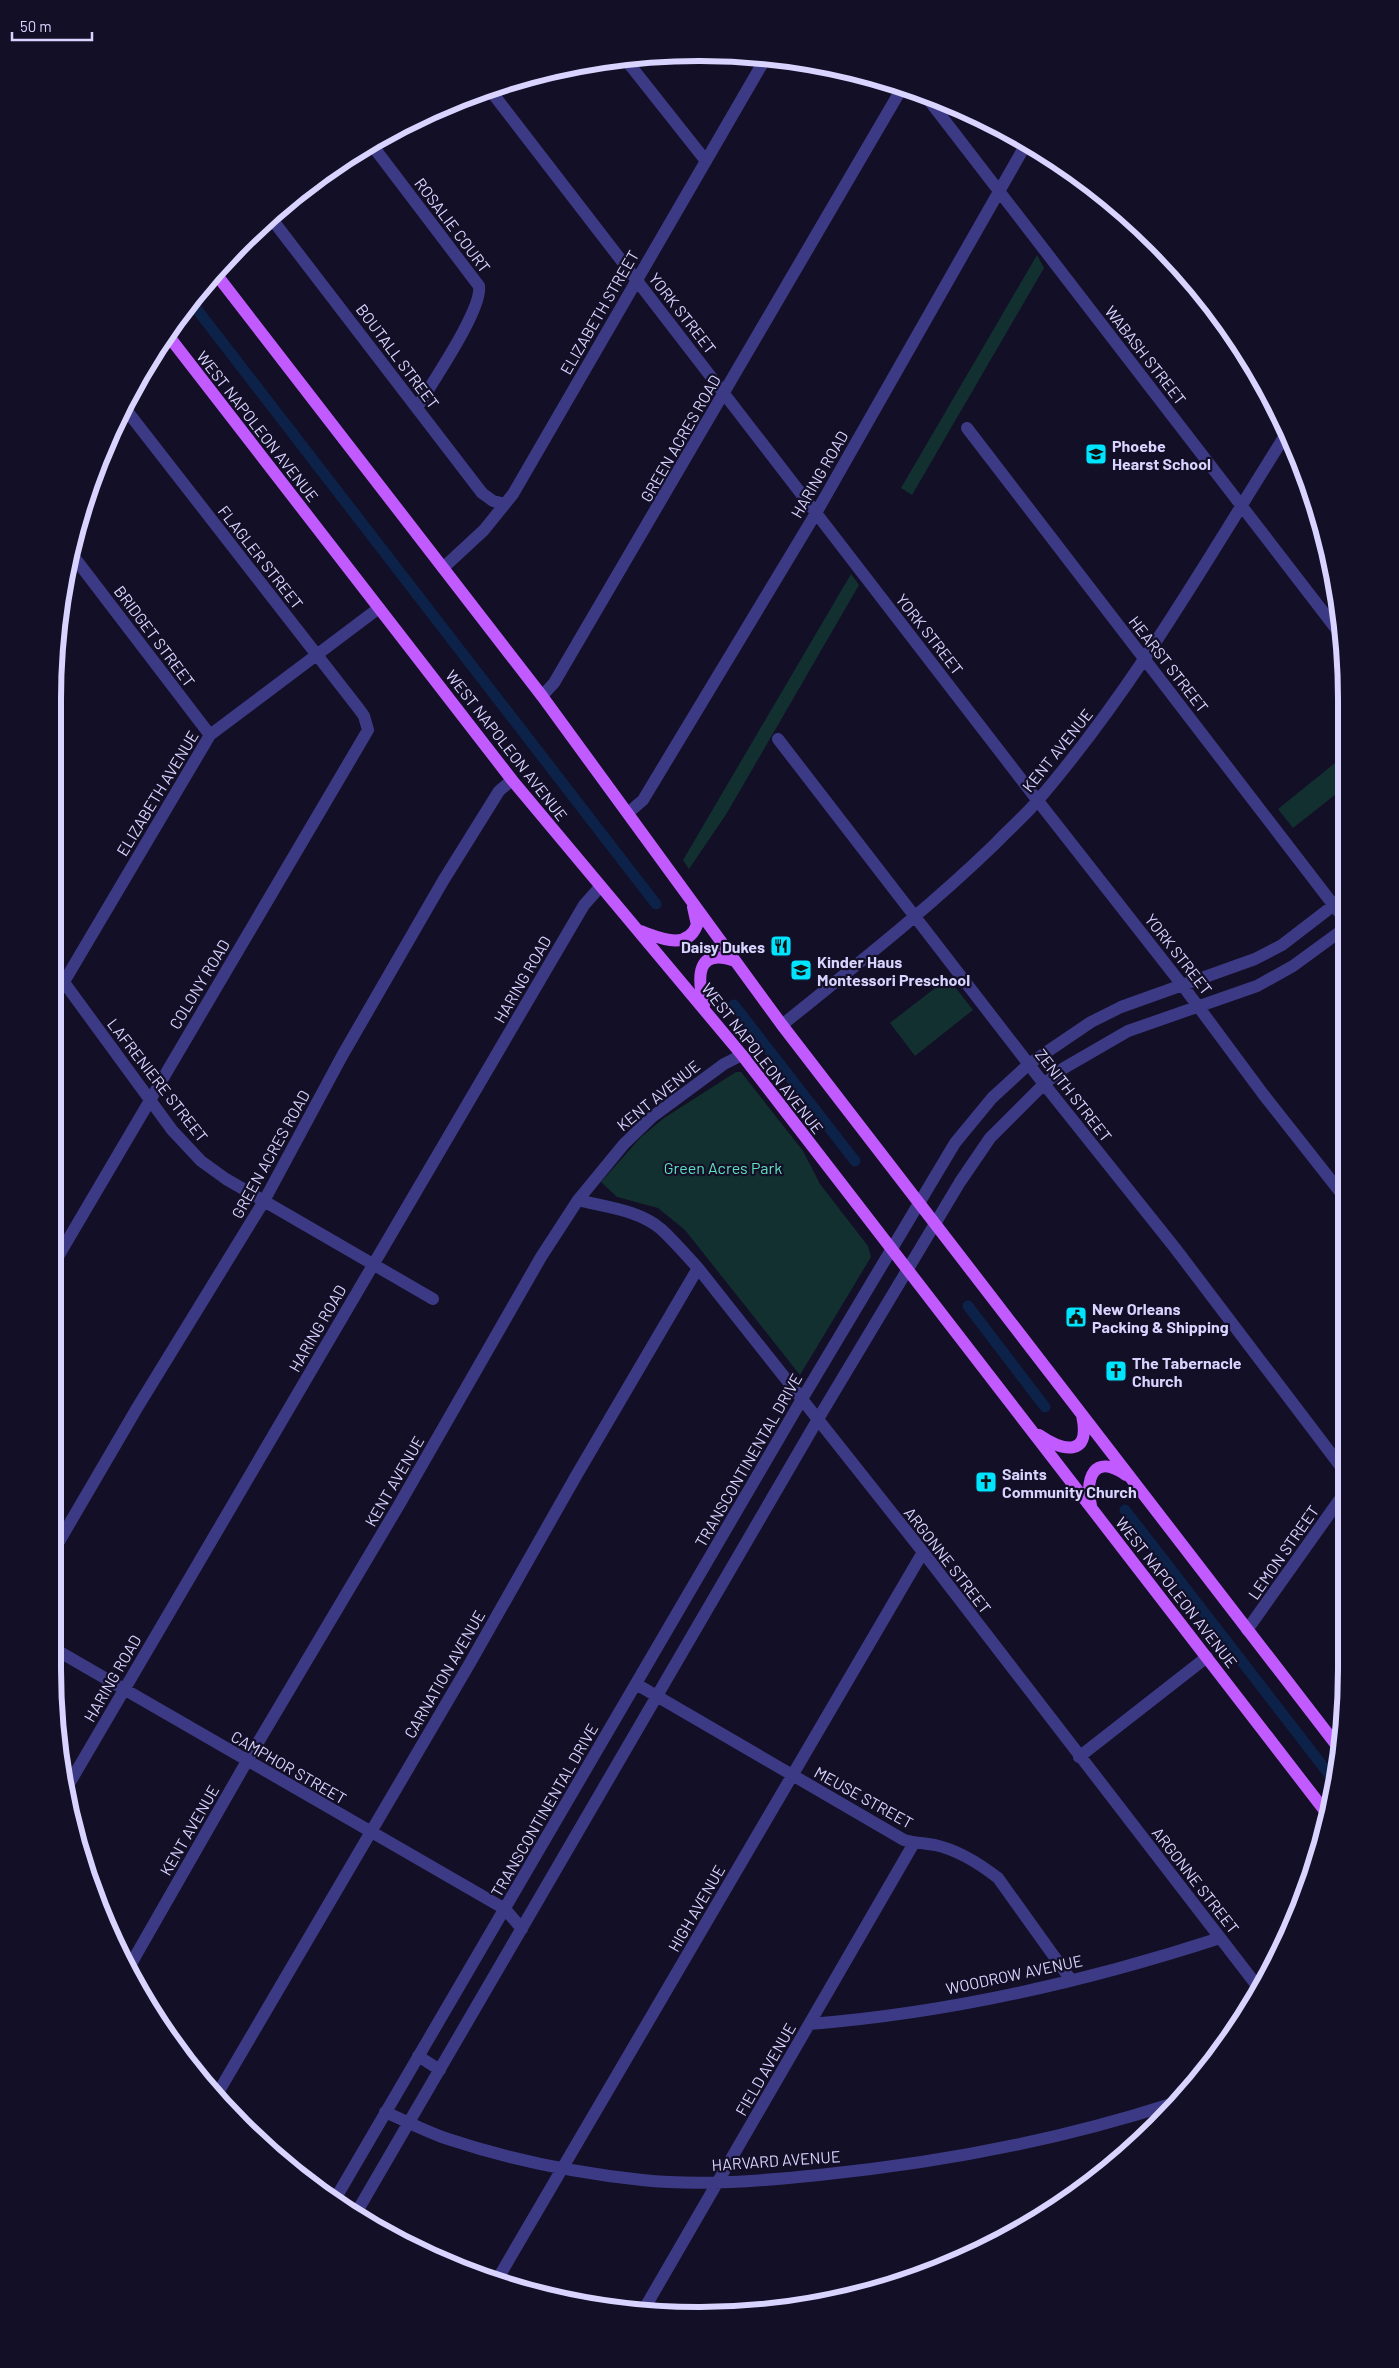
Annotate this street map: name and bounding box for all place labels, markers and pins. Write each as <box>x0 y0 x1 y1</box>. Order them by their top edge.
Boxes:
place label: Phoebe Hearst School <box>1112 436 1211 473</box>
school or university icon: Phoebe Hearst School <box>1084 442 1108 466</box>
restaurant icon: Daisy Dukes <box>769 934 793 958</box>
place label: Daisy Dukes <box>681 937 765 956</box>
place label: Kinder Haus Montessori Preschool <box>817 952 970 989</box>
school or university icon: Kinder Haus Montessori Preschool <box>789 958 813 982</box>
place label: New Orleans Packing & Shipping <box>1092 1299 1229 1336</box>
public building icon: New Orleans Packing & Shipping <box>1064 1305 1088 1329</box>
place label: The Tabernacle Church <box>1132 1353 1242 1390</box>
church icon: The Tabernacle Church <box>1104 1359 1128 1383</box>
place label: Saints Community Church <box>1002 1464 1137 1501</box>
church icon: Saints Community Church <box>974 1470 998 1494</box>

